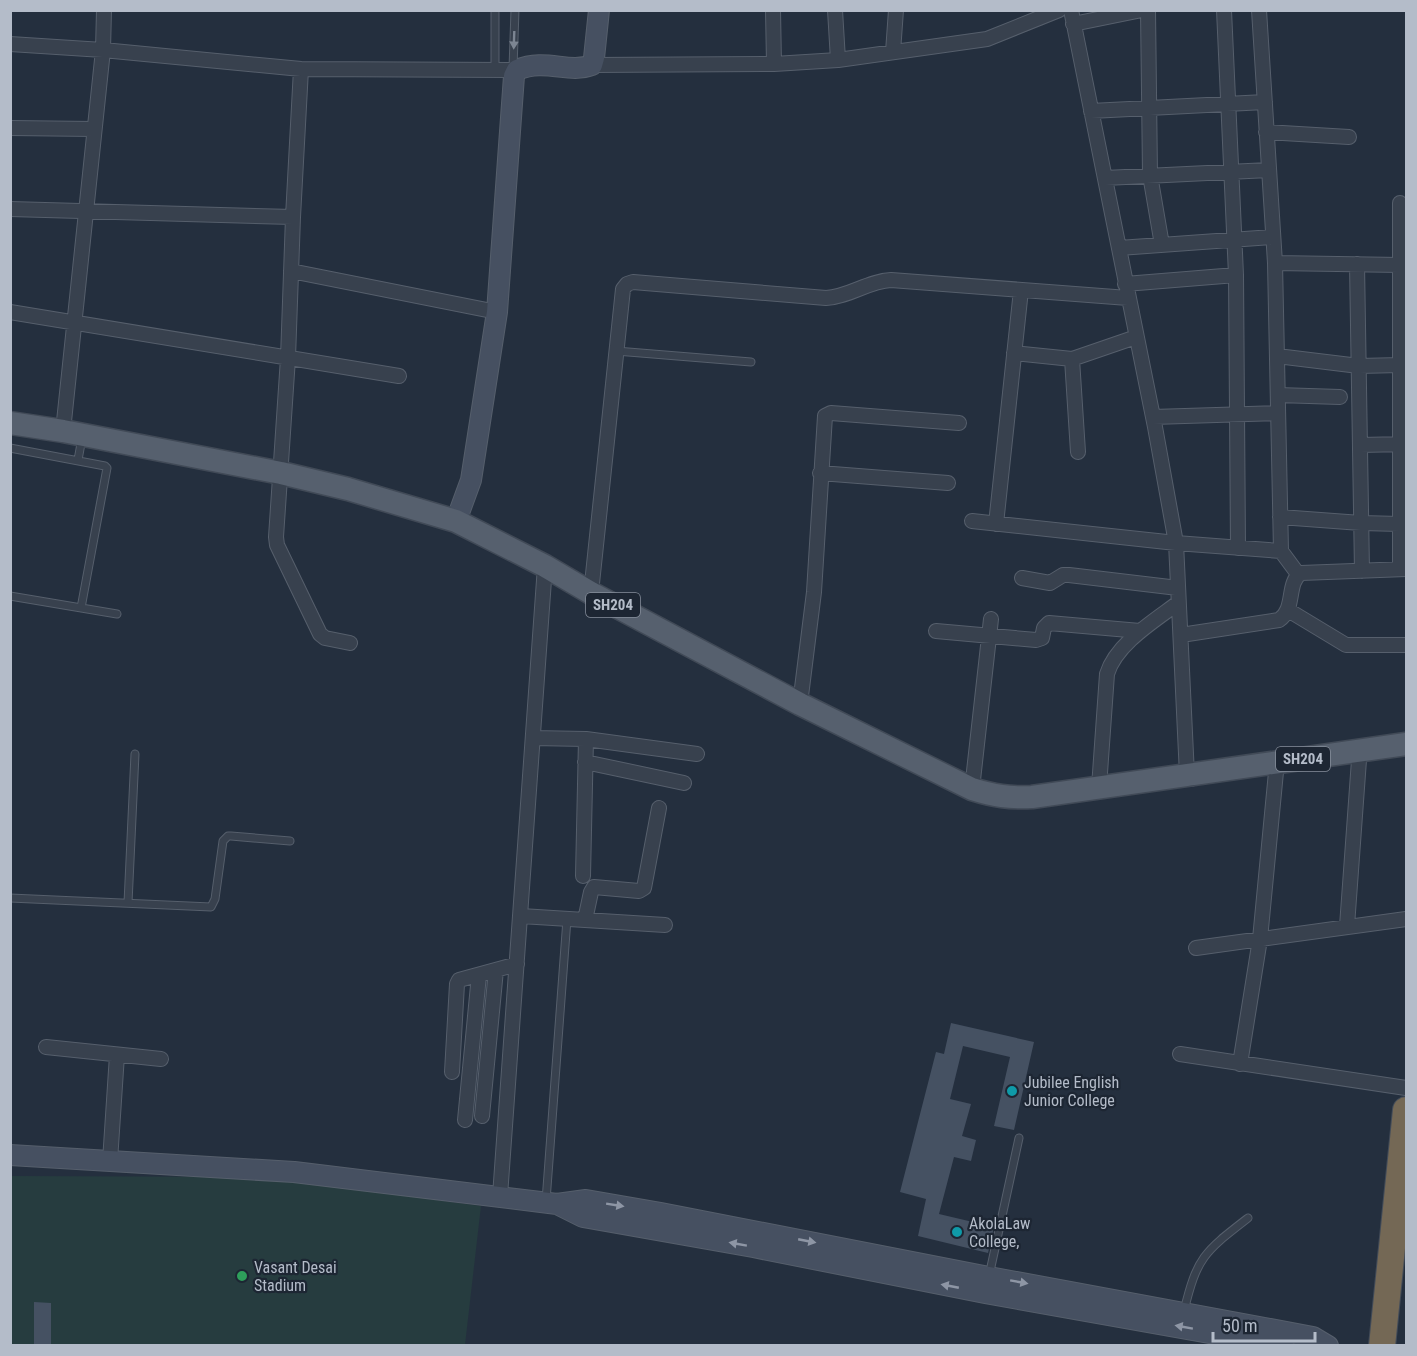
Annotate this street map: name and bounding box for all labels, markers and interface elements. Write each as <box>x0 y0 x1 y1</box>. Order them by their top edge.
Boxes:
one-way arrow <box>509 30 518 49</box>
road number: SH204 <box>586 593 640 617</box>
road number: SH204 <box>1276 747 1330 771</box>
place label: Jubilee English Junior College <box>1024 1073 1119 1110</box>
marker: Jubilee English Junior College <box>1005 1084 1019 1098</box>
one-way arrow <box>606 1201 625 1210</box>
place label: AkolaLaw College, <box>969 1214 1030 1251</box>
marker: AkolaLaw College, <box>950 1225 964 1239</box>
one-way arrow <box>797 1237 816 1246</box>
one-way arrow <box>729 1240 748 1249</box>
place label: Vasant Desai Stadium <box>254 1258 337 1295</box>
marker: Vasant Desai Stadium <box>235 1269 249 1283</box>
one-way arrow <box>1009 1278 1028 1287</box>
one-way arrow <box>941 1281 960 1290</box>
scale bar <box>1213 1305 1315 1343</box>
text: 50 m <box>1222 1315 1257 1336</box>
one-way arrow <box>1174 1322 1193 1331</box>

